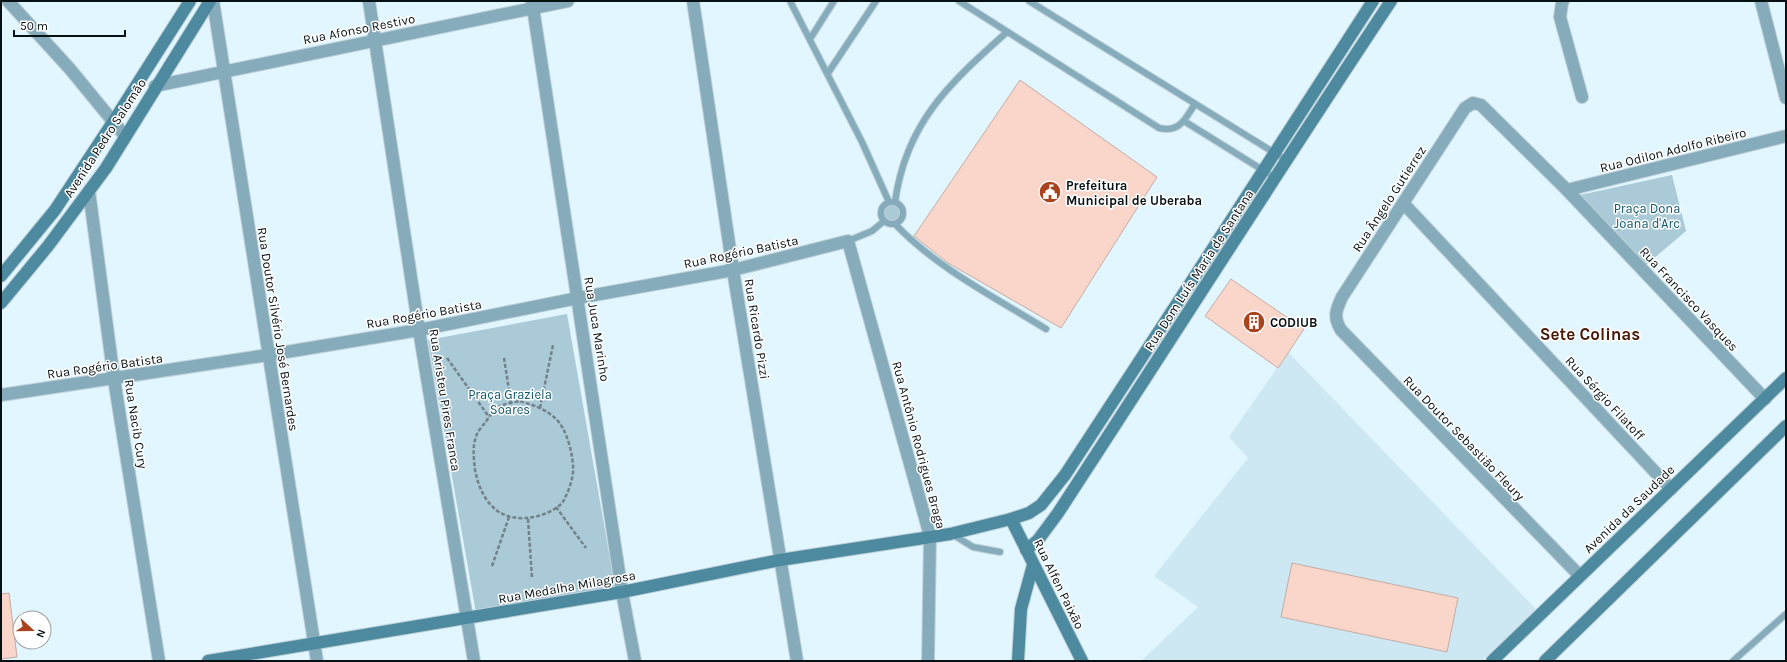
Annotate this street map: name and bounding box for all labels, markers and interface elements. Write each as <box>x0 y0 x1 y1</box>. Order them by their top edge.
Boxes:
street label: Rua Afonso Restivo <box>302 11 416 47</box>
scale bar <box>14 12 125 38</box>
text: 50 m <box>20 19 48 33</box>
street label: Avenida Pedro Salomão <box>61 76 149 200</box>
street label: Rua Odilon Adolfo Ribeiro <box>1598 125 1748 175</box>
street label: Rua Ângelo Gutierrez <box>1348 143 1429 255</box>
place label: Prefeitura Municipal de Uberaba <box>1066 178 1202 208</box>
public building icon: Prefeitura Municipal de Uberaba <box>1037 179 1063 205</box>
street label: Rua Dom Luís Maria de Santana <box>1141 187 1257 353</box>
park label: Praça Dona Joana d'Arc <box>1614 201 1680 231</box>
street label: Rua Doutor Silvério José Bernardes <box>254 226 302 432</box>
street label: Rua Rogério Batista <box>682 233 800 271</box>
street label: Rua Francisco Vasques <box>1636 244 1741 355</box>
street label: Rua Juca Marinho <box>581 276 613 382</box>
street label: Rua Ricardo Pizzi <box>742 278 772 380</box>
street label: Rua Rogério Batista <box>365 296 483 332</box>
building icon: CODIUB <box>1241 309 1267 335</box>
place label: CODIUB <box>1270 315 1317 330</box>
district label: Sete Colinas <box>1540 324 1640 344</box>
street label: Rua Aristeu Pires Franca <box>426 328 464 472</box>
street label: Rua Rogério Batista <box>46 350 164 382</box>
street label: Rua Sérgio Filatoff <box>1562 353 1648 443</box>
street label: Rua Antônio Rodrigues Braga <box>889 360 949 530</box>
street label: Rua Doutor Sebastião Fleury <box>1400 373 1528 503</box>
street label: Rua Nacib Cury <box>122 378 150 470</box>
park label: Praça Graziela Soares <box>468 387 552 417</box>
street label: Avenida da Saudade <box>1581 462 1678 556</box>
street label: Rua Alfen Paixão <box>1031 536 1087 632</box>
street label: Rua Medalha Milagrosa <box>497 568 637 606</box>
north arrow <box>12 610 52 650</box>
text: N <box>33 627 48 639</box>

